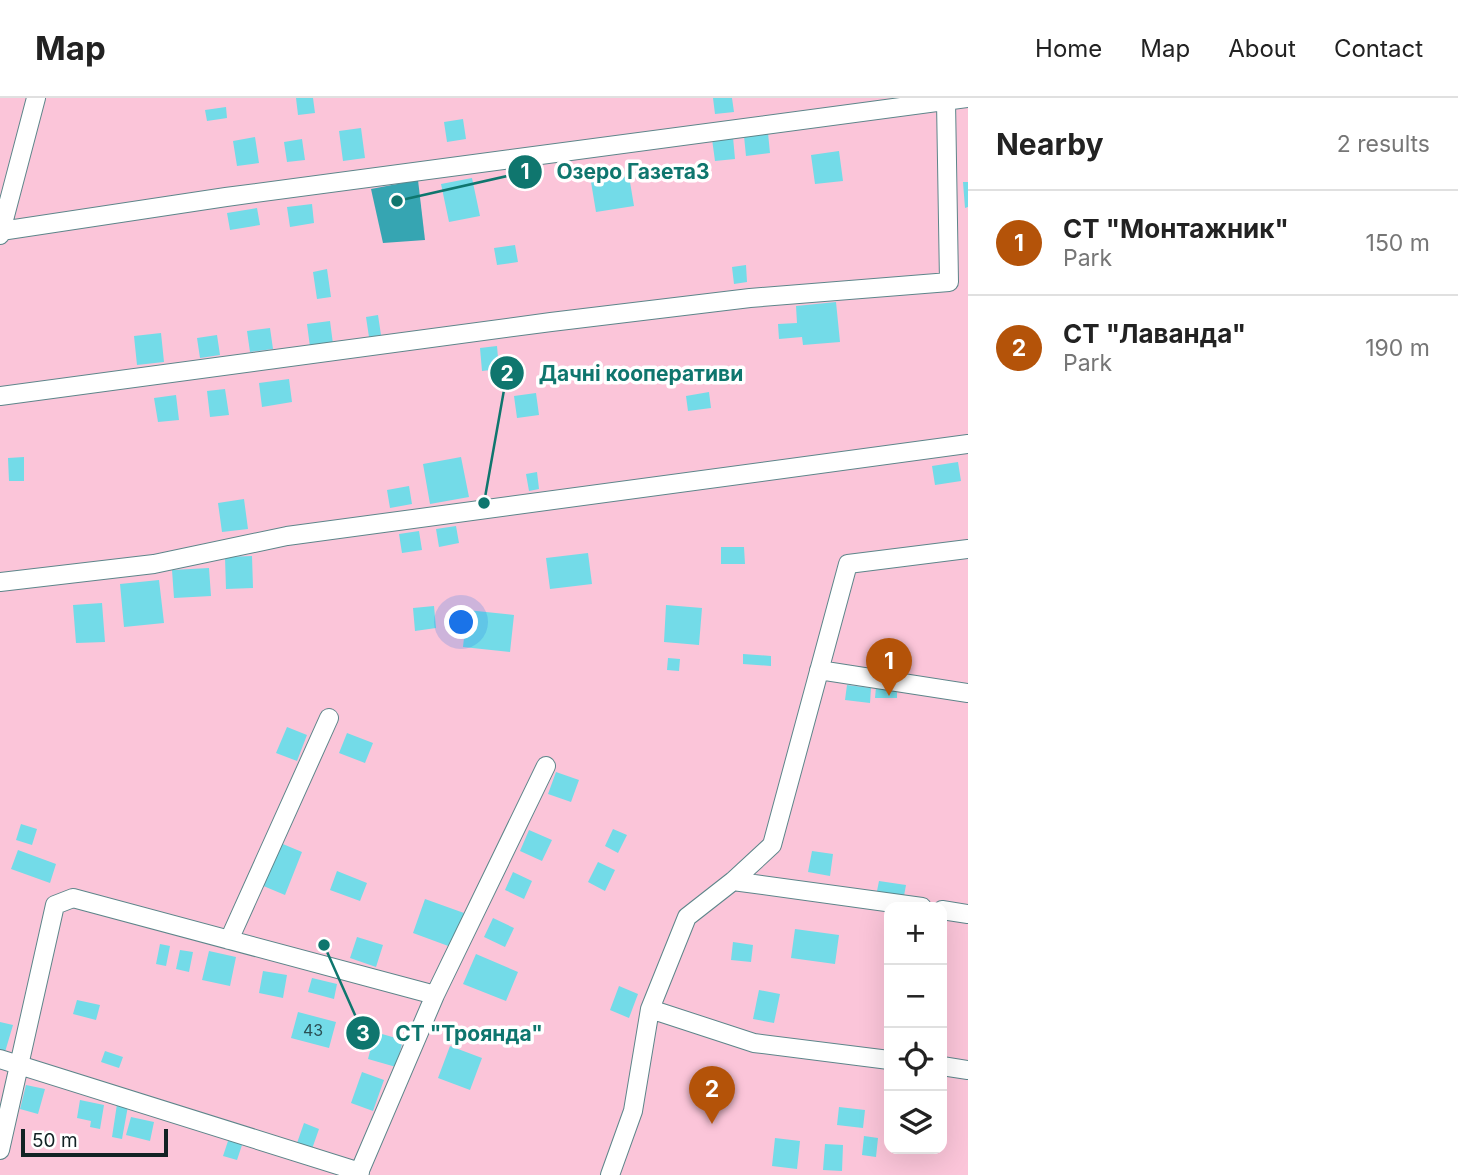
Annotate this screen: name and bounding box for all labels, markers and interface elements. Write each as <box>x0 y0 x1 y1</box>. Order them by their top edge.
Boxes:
text: Map <box>35 28 106 68</box>
text: Home <box>1035 34 1102 63</box>
text: Map <box>1140 34 1190 63</box>
text: About <box>1228 34 1296 63</box>
text: Contact <box>1334 34 1423 63</box>
text: Nearby <box>996 126 1104 162</box>
text: 2 results <box>1337 130 1430 158</box>
callout: Озеро Газета3 <box>507 151 724 193</box>
text: 1 <box>520 159 530 184</box>
text: Озеро Газета3 <box>556 159 710 184</box>
text: СТ "Монтажник" <box>1063 213 1289 244</box>
text: 1 <box>1014 229 1024 257</box>
text: 150 m <box>1366 229 1430 257</box>
text: Park <box>1063 244 1112 272</box>
text: СТ "Лаванда" <box>1063 318 1246 349</box>
text: 2 <box>1012 334 1026 362</box>
text: 190 m <box>1365 334 1430 362</box>
text: Park <box>1063 349 1112 377</box>
callout: Дачні кооперативи <box>489 352 757 394</box>
text: 2 <box>500 361 514 386</box>
text: Дачні кооперативи <box>539 361 743 386</box>
your location <box>444 605 478 639</box>
pin: 1 <box>866 638 912 696</box>
map controls <box>884 902 947 1154</box>
button: + <box>884 902 947 965</box>
button: − <box>884 965 947 1028</box>
callout: СТ "Троянда" <box>346 1012 556 1054</box>
house number: 43 <box>303 1020 323 1040</box>
text: 3 <box>356 1021 370 1046</box>
text: СТ "Троянда" <box>395 1021 543 1046</box>
button: locate <box>884 1028 947 1091</box>
pin: 2 <box>689 1066 735 1124</box>
button: layers <box>884 1091 947 1154</box>
scale bar <box>21 1126 168 1158</box>
text: 50 m <box>32 1129 78 1152</box>

